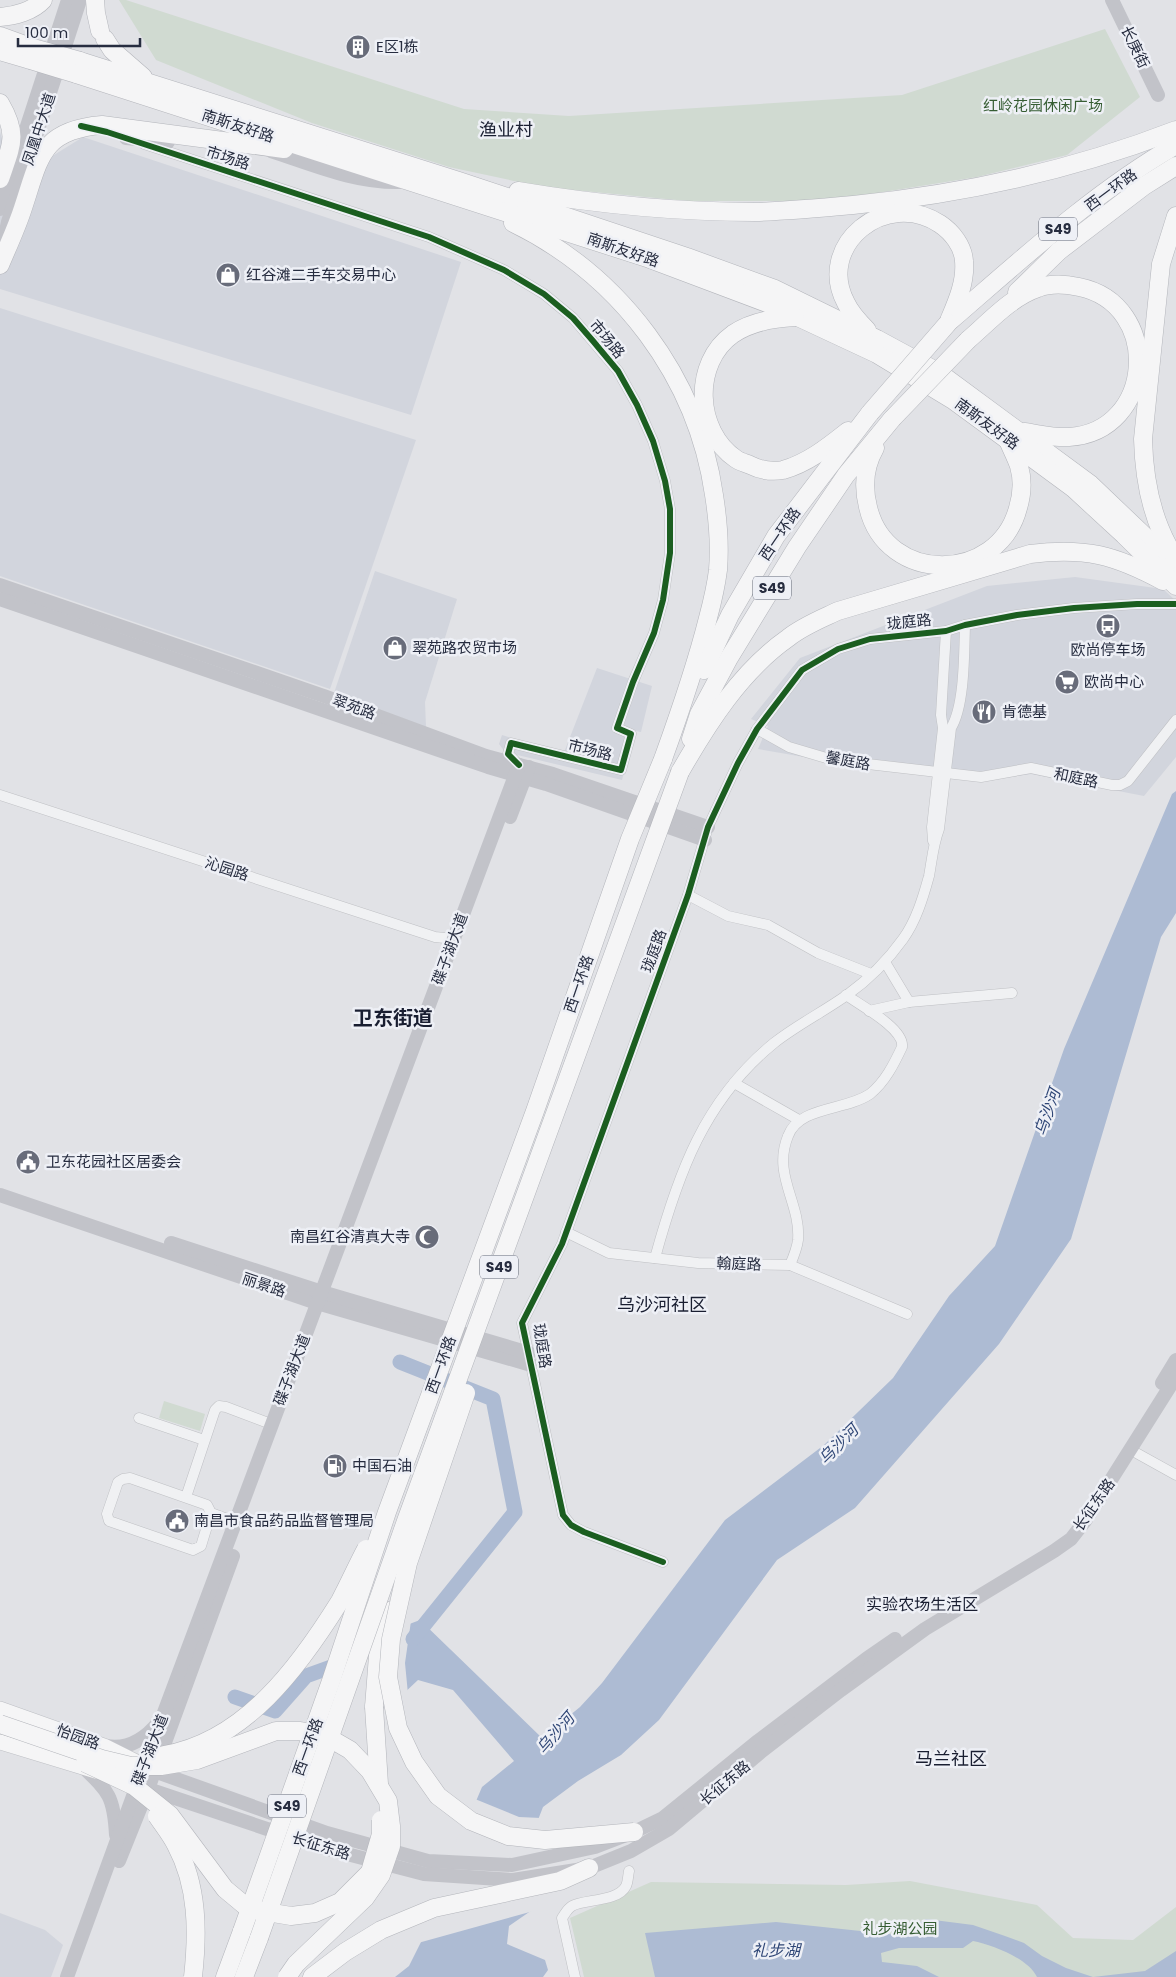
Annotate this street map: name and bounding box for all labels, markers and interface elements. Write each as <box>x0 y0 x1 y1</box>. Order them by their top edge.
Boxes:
scale bar <box>18 15 140 47</box>
text: 100 m <box>25 22 68 43</box>
street label: 长庚街 <box>1116 22 1155 72</box>
building icon: E区1栋 <box>345 34 371 60</box>
place label: E区1栋 <box>376 36 419 57</box>
street label: 凤凰中大道 <box>17 90 60 168</box>
park label: 红岭花园休闲广场 <box>983 95 1103 116</box>
street label: 南斯友好路 <box>199 104 277 147</box>
district label: 渔业村 <box>479 117 533 142</box>
street label: 市场路 <box>204 141 253 174</box>
street label: 西一环路 <box>1080 163 1141 216</box>
road number: S49 <box>1039 218 1077 240</box>
street label: 南斯友好路 <box>584 227 662 272</box>
shop icon: 红谷滩二手车交易中心 <box>215 262 241 288</box>
place label: 红谷滩二手车交易中心 <box>246 264 396 285</box>
street label: 市场路 <box>585 315 630 363</box>
street label: 南斯友好路 <box>951 393 1024 454</box>
street label: 西一环路 <box>754 503 805 564</box>
road number: S49 <box>753 576 791 600</box>
street label: 珑庭路 <box>885 609 932 634</box>
bus stop icon: 欧尚停车场 <box>1095 613 1121 639</box>
shop icon: 翠苑路农贸市场 <box>382 635 408 661</box>
place label: 翠苑路农贸市场 <box>412 637 517 658</box>
place label: 欧尚停车场 <box>1070 639 1146 660</box>
supermarket icon: 欧尚中心 <box>1054 669 1080 695</box>
place label: 欧尚中心 <box>1084 671 1144 692</box>
street label: 翠苑路 <box>329 689 379 724</box>
restaurant icon: 肯德基 <box>971 699 997 725</box>
place label: 肯德基 <box>1002 701 1047 722</box>
street label: 市场路 <box>566 734 615 765</box>
street label: 馨庭路 <box>824 746 872 775</box>
street label: 和庭路 <box>1052 763 1100 792</box>
street label: 沁园路 <box>203 852 252 885</box>
street label: 碟子湖大道 <box>427 910 472 988</box>
street label: 珑庭路 <box>636 926 671 976</box>
street label: 西一环路 <box>559 952 598 1016</box>
district label: 卫东街道 <box>353 1004 433 1032</box>
water label: 乌沙河 <box>1029 1083 1067 1139</box>
public building icon: 卫东花园社区居委会 <box>15 1149 41 1175</box>
place label: 卫东花园社区居委会 <box>46 1151 181 1172</box>
mosque icon: 南昌红谷清真大寺 <box>414 1224 440 1250</box>
place label: 南昌红谷清真大寺 <box>290 1226 410 1247</box>
street label: 翰庭路 <box>716 1252 762 1275</box>
road number: S49 <box>480 1256 518 1278</box>
street label: 丽景路 <box>239 1267 289 1302</box>
district label: 乌沙河社区 <box>617 1292 707 1317</box>
street label: 珑庭路 <box>529 1322 556 1370</box>
street label: 碟子湖大道 <box>268 1331 315 1409</box>
street label: 西一环路 <box>420 1333 461 1397</box>
water label: 乌沙河 <box>813 1417 866 1469</box>
fuel station icon: 中国石油 <box>322 1453 348 1479</box>
place label: 中国石油 <box>352 1455 412 1476</box>
street label: 长征东路 <box>1068 1474 1119 1535</box>
public building icon: 南昌市食品药品监督管理局 <box>164 1508 190 1534</box>
place label: 南昌市食品药品监督管理局 <box>194 1510 374 1531</box>
district label: 实验农场生活区 <box>866 1593 978 1616</box>
water label: 乌沙河 <box>531 1705 582 1759</box>
street label: 碟子湖大道 <box>126 1711 173 1789</box>
street label: 西一环路 <box>287 1715 328 1779</box>
street label: 怡园路 <box>53 1719 103 1754</box>
district label: 马兰社区 <box>915 1746 987 1771</box>
street label: 长征东路 <box>695 1755 754 1810</box>
road number: S49 <box>268 1794 306 1818</box>
street label: 长征东路 <box>289 1827 353 1864</box>
park label: 礼步湖公园 <box>862 1918 938 1939</box>
water label: 礼步湖 <box>752 1939 803 1962</box>

